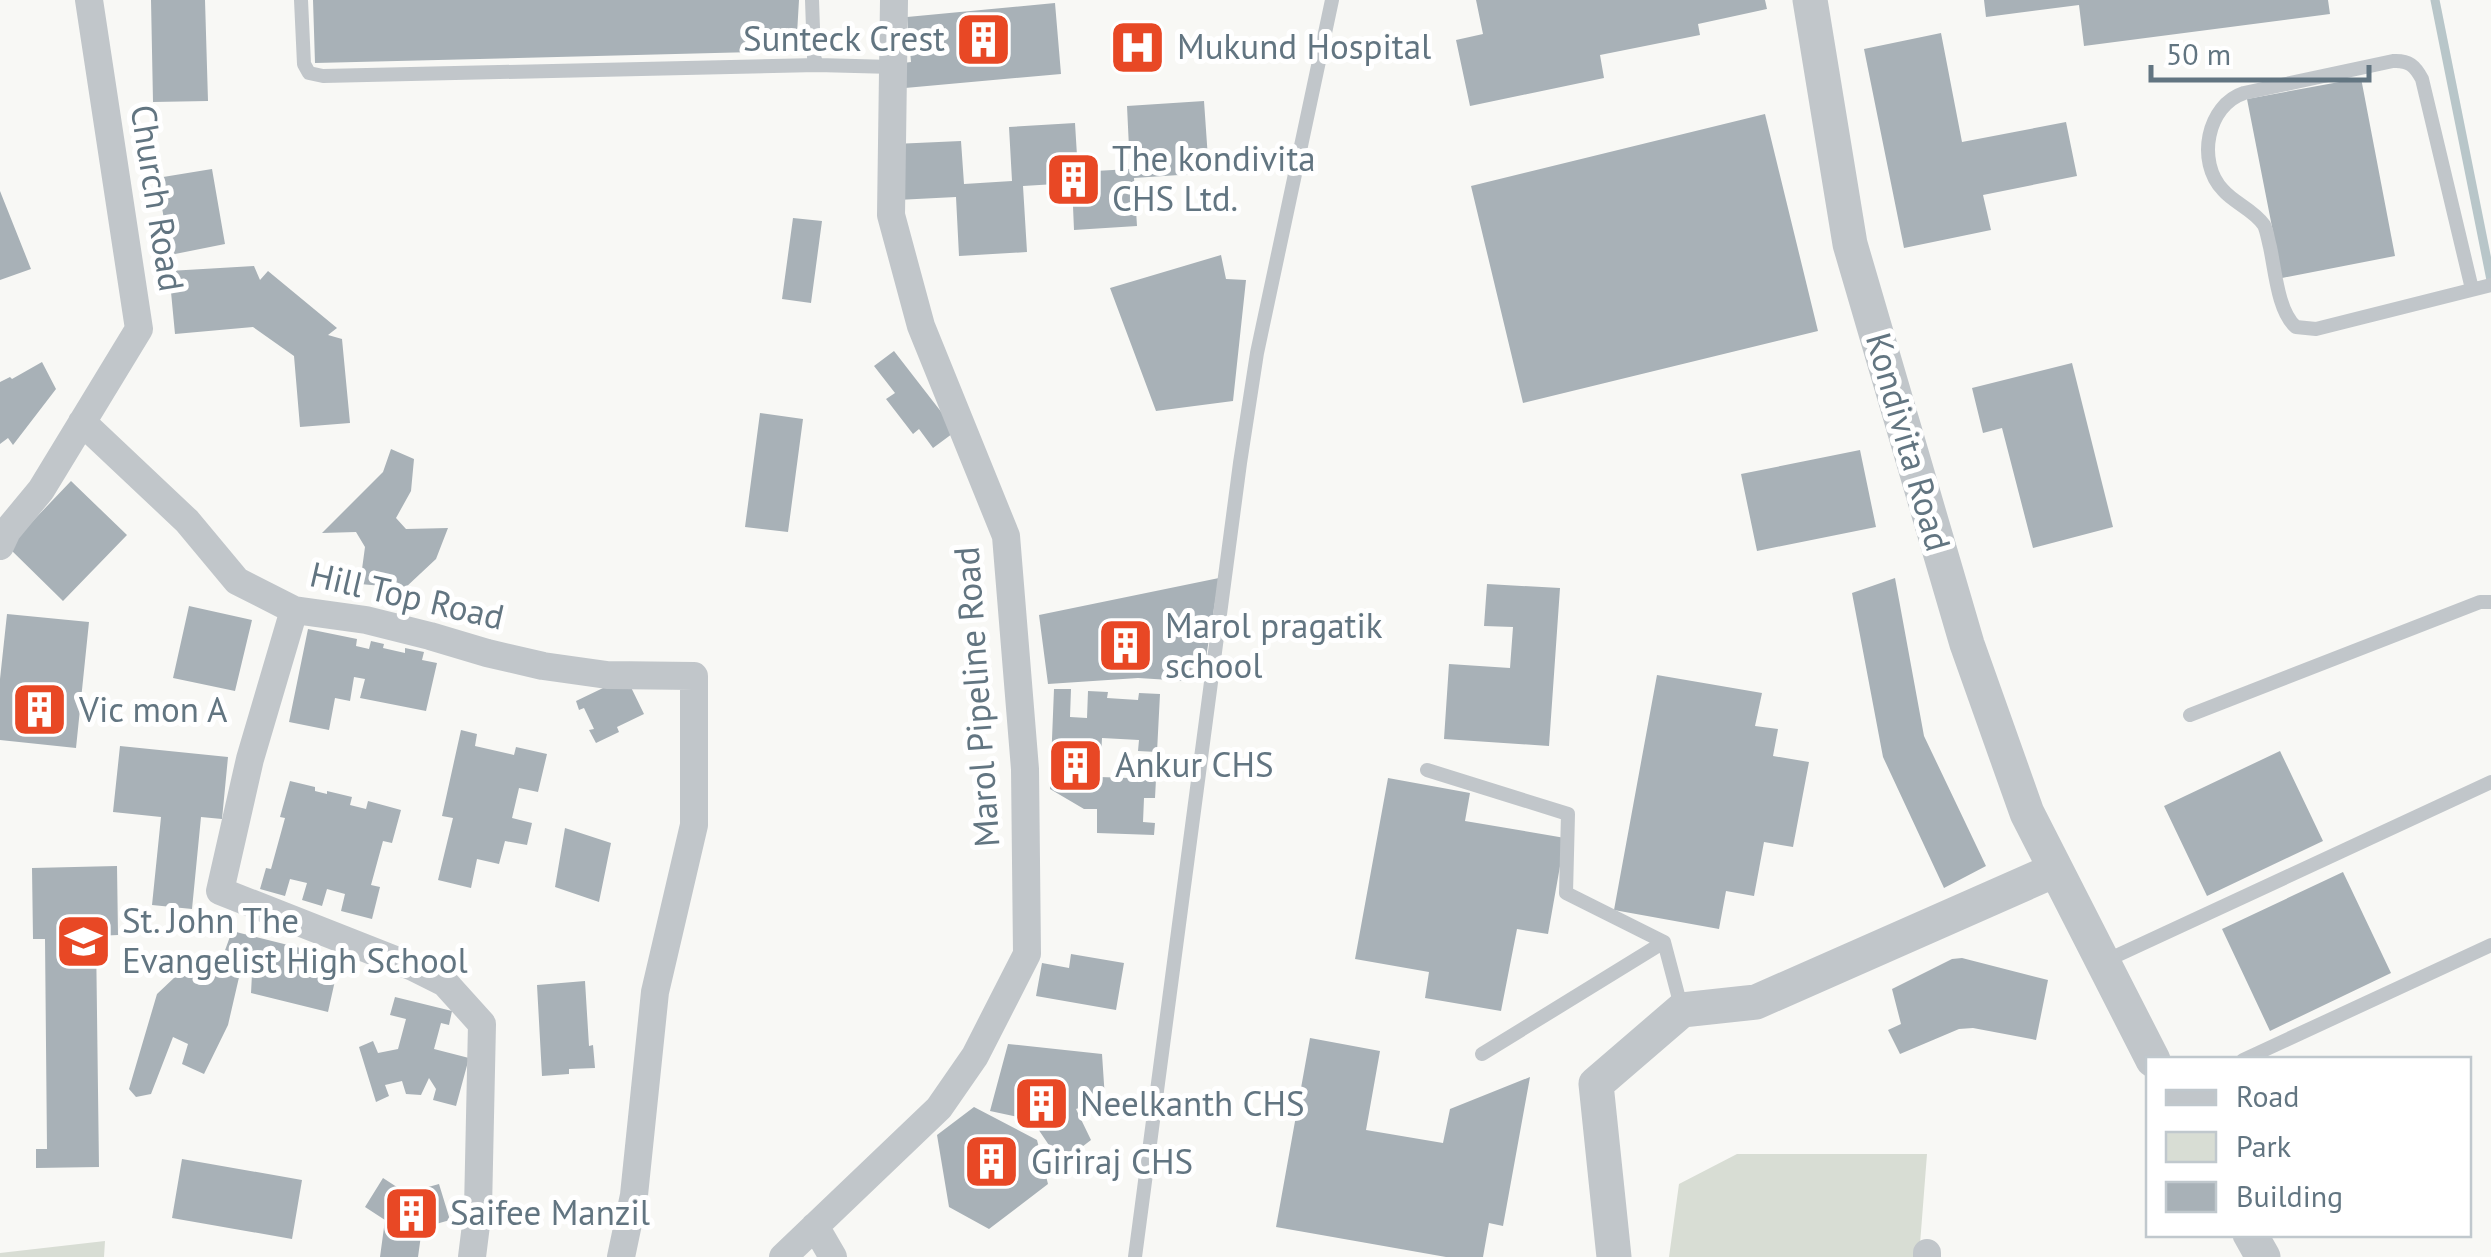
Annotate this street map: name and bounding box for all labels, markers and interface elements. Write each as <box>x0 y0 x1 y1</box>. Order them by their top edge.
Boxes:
building icon: Sunteck Crest <box>954 9 1014 69</box>
place label: Sunteck Crest <box>743 15 945 61</box>
hospital icon: Mukund Hospital <box>1108 17 1168 77</box>
scale bar <box>2151 20 2368 82</box>
place label: Mukund Hospital <box>1177 23 1431 69</box>
text: 50 m <box>2166 34 2231 73</box>
street label: Church Road <box>121 101 195 294</box>
place label: The kondivita CHS Ltd. <box>1112 135 1316 221</box>
building icon: The kondivita CHS Ltd. <box>1043 149 1103 209</box>
street label: Kondivita Road <box>1856 327 1962 556</box>
street label: Marol Pipeline Road <box>943 545 1009 849</box>
street label: Hill Top Road <box>306 550 509 640</box>
place label: Marol pragatik school <box>1165 602 1383 688</box>
building icon: Marol pragatik school <box>1096 616 1156 676</box>
building icon: Vic mon A <box>10 680 70 740</box>
place label: Vic mon A <box>78 686 228 732</box>
building icon: Ankur CHS <box>1046 735 1106 795</box>
place label: Ankur CHS <box>1115 741 1274 787</box>
place label: St. John The Evangelist High School <box>122 897 468 983</box>
school or university icon: St. John The Evangelist High School <box>53 911 113 971</box>
legend <box>2146 1057 2471 1237</box>
building icon: Neelkanth CHS <box>1011 1074 1071 1134</box>
text: Road <box>2236 1076 2300 1115</box>
place label: Neelkanth CHS <box>1080 1080 1305 1126</box>
text: Park <box>2236 1126 2292 1165</box>
building icon: Giriraj CHS <box>962 1132 1022 1192</box>
place label: Giriraj CHS <box>1031 1138 1193 1184</box>
text: Building <box>2236 1176 2343 1215</box>
building icon: Saifee Manzil <box>381 1183 441 1243</box>
place label: Saifee Manzil <box>450 1189 650 1235</box>

